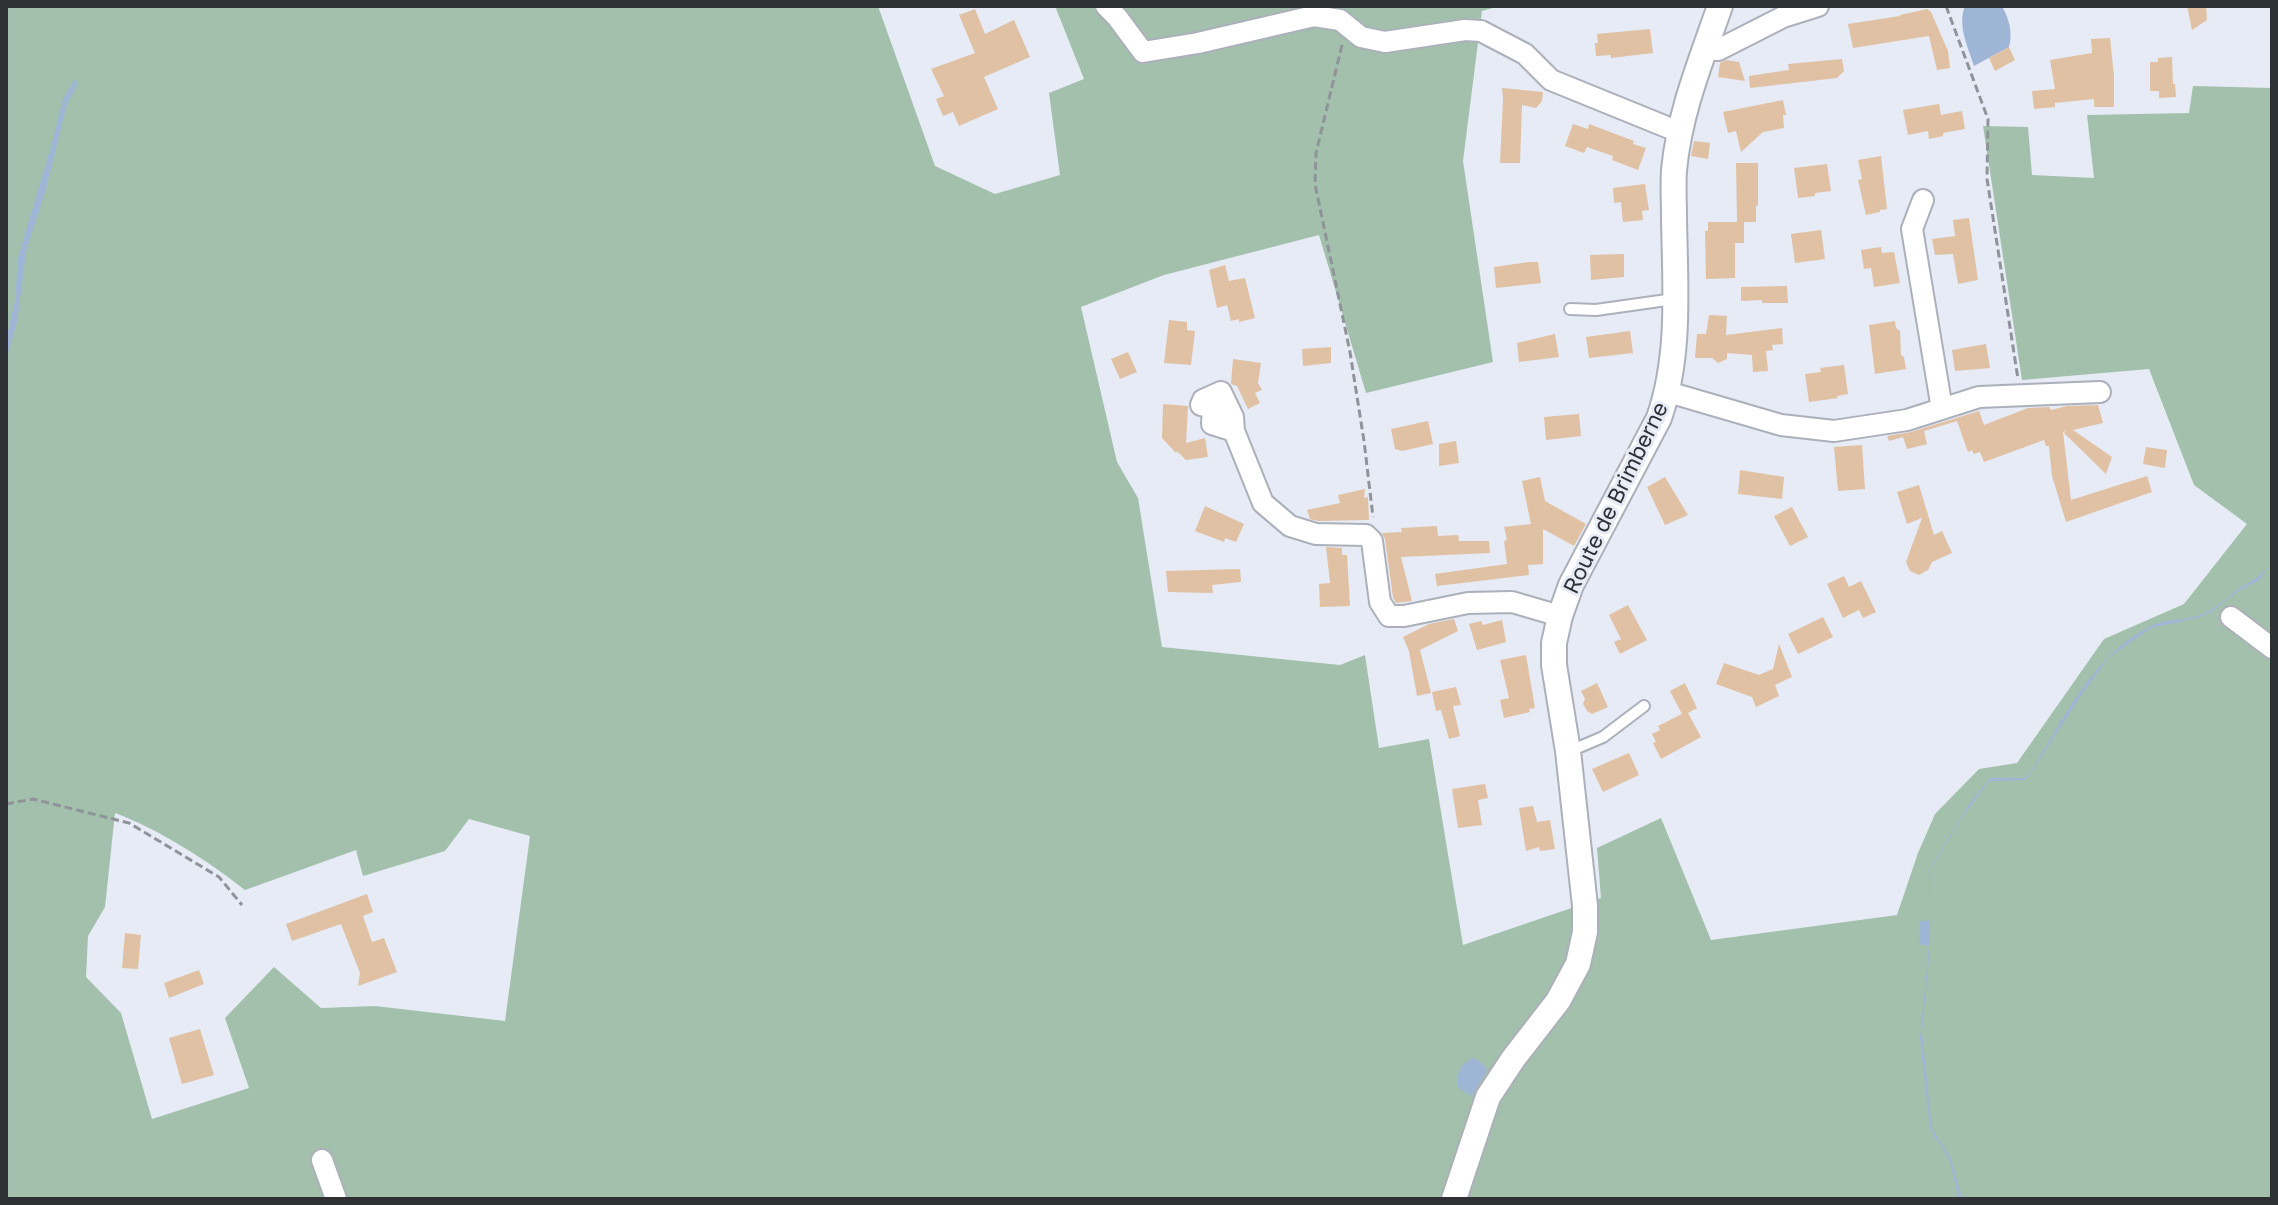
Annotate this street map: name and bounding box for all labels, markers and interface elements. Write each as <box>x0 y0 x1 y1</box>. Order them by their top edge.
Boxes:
street label: Route de Brimberne <box>1558 398 1674 598</box>

